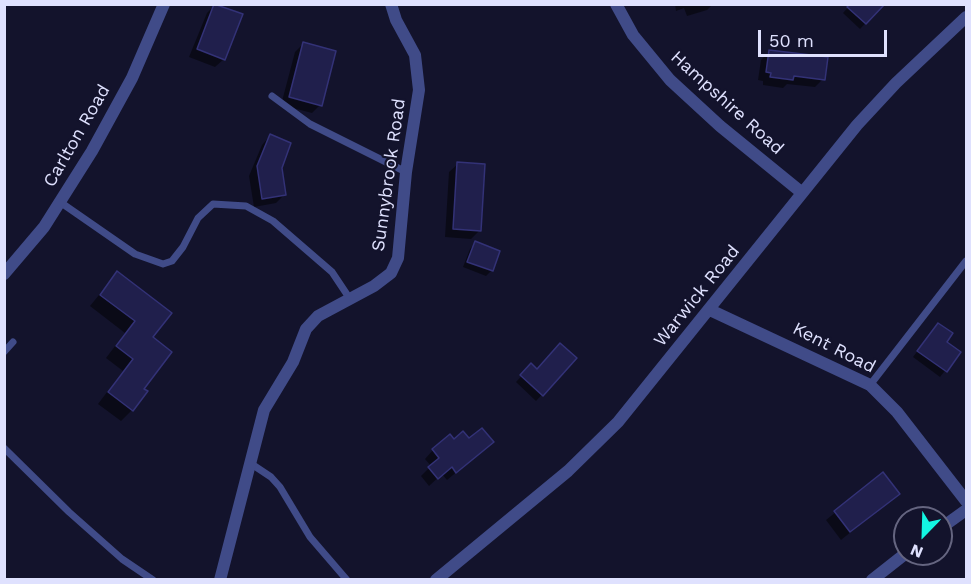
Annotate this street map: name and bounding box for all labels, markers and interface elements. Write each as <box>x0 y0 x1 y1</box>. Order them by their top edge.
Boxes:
scale bar <box>761 18 890 56</box>
text: 50 m <box>769 30 814 51</box>
street label: Hampshire Road <box>666 47 788 159</box>
street label: Carlton Road <box>39 81 115 191</box>
street label: Sunnybrook Road <box>368 97 410 253</box>
street label: Warwick Road <box>649 241 745 351</box>
street label: Kent Road <box>789 318 879 378</box>
north arrow <box>893 506 953 566</box>
text: N <box>907 540 926 562</box>

